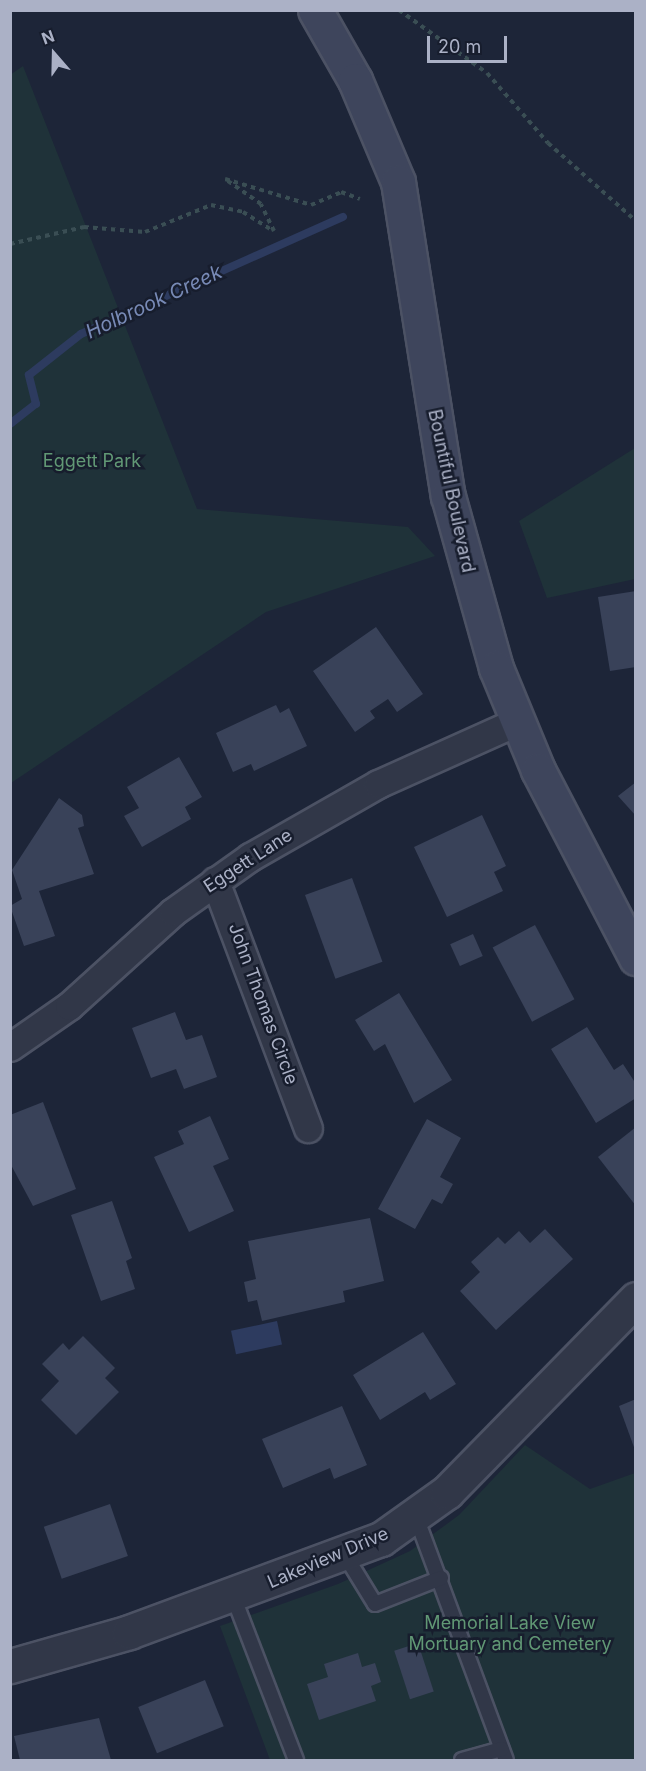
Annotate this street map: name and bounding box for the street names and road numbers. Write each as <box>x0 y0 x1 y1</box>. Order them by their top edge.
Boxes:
street label: Bountiful Boulevard <box>423 407 479 575</box>
street label: Eggett Lane <box>200 824 296 898</box>
street label: John Thomas Circle <box>224 920 302 1088</box>
street label: Lakeview Drive <box>264 1523 392 1593</box>

